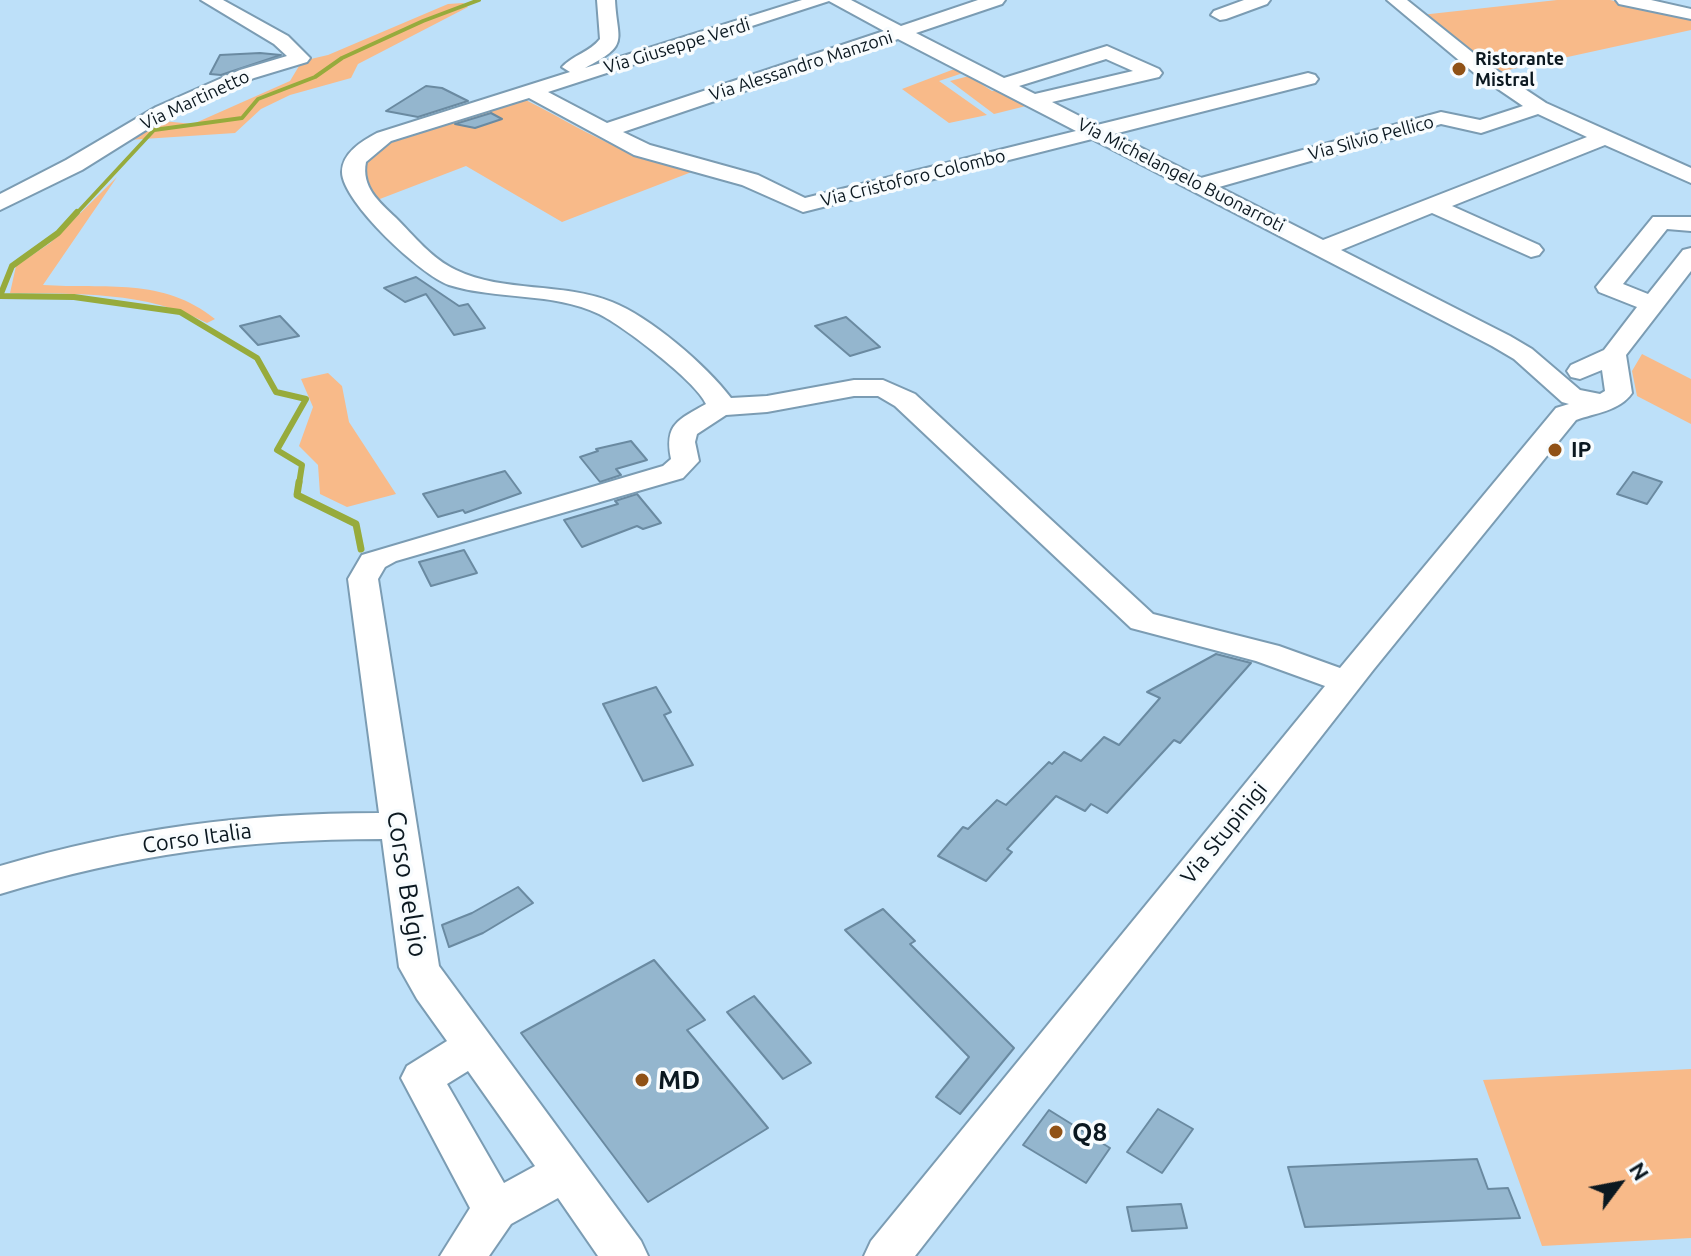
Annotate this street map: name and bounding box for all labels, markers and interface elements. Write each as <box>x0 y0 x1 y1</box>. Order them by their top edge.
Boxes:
street label: Via Giuseppe Verdi <box>601 14 753 78</box>
street label: Via Alessandro Manzoni <box>707 26 895 106</box>
place label: Ristorante Mistral <box>1475 48 1564 90</box>
marker: Ristorante Mistral <box>1450 60 1468 78</box>
street label: Via Martinetto <box>137 65 253 135</box>
street label: Via Silvio Pellico <box>1306 111 1436 165</box>
street label: Via Michelangelo Buonarroti <box>1074 113 1288 237</box>
street label: Via Cristoforo Colombo <box>818 145 1008 211</box>
place label: IP <box>1571 437 1592 463</box>
marker: IP <box>1546 441 1564 459</box>
street label: Via Stupinigi <box>1175 777 1273 889</box>
street label: Corso Belgio <box>380 809 434 959</box>
street label: Corso Italia <box>141 817 253 859</box>
place label: MD <box>658 1064 700 1096</box>
marker: MD <box>633 1071 651 1089</box>
place label: Q8 <box>1072 1116 1107 1148</box>
marker: Q8 <box>1047 1123 1065 1141</box>
north arrow <box>1579 1144 1659 1224</box>
text: N <box>1625 1157 1655 1185</box>

